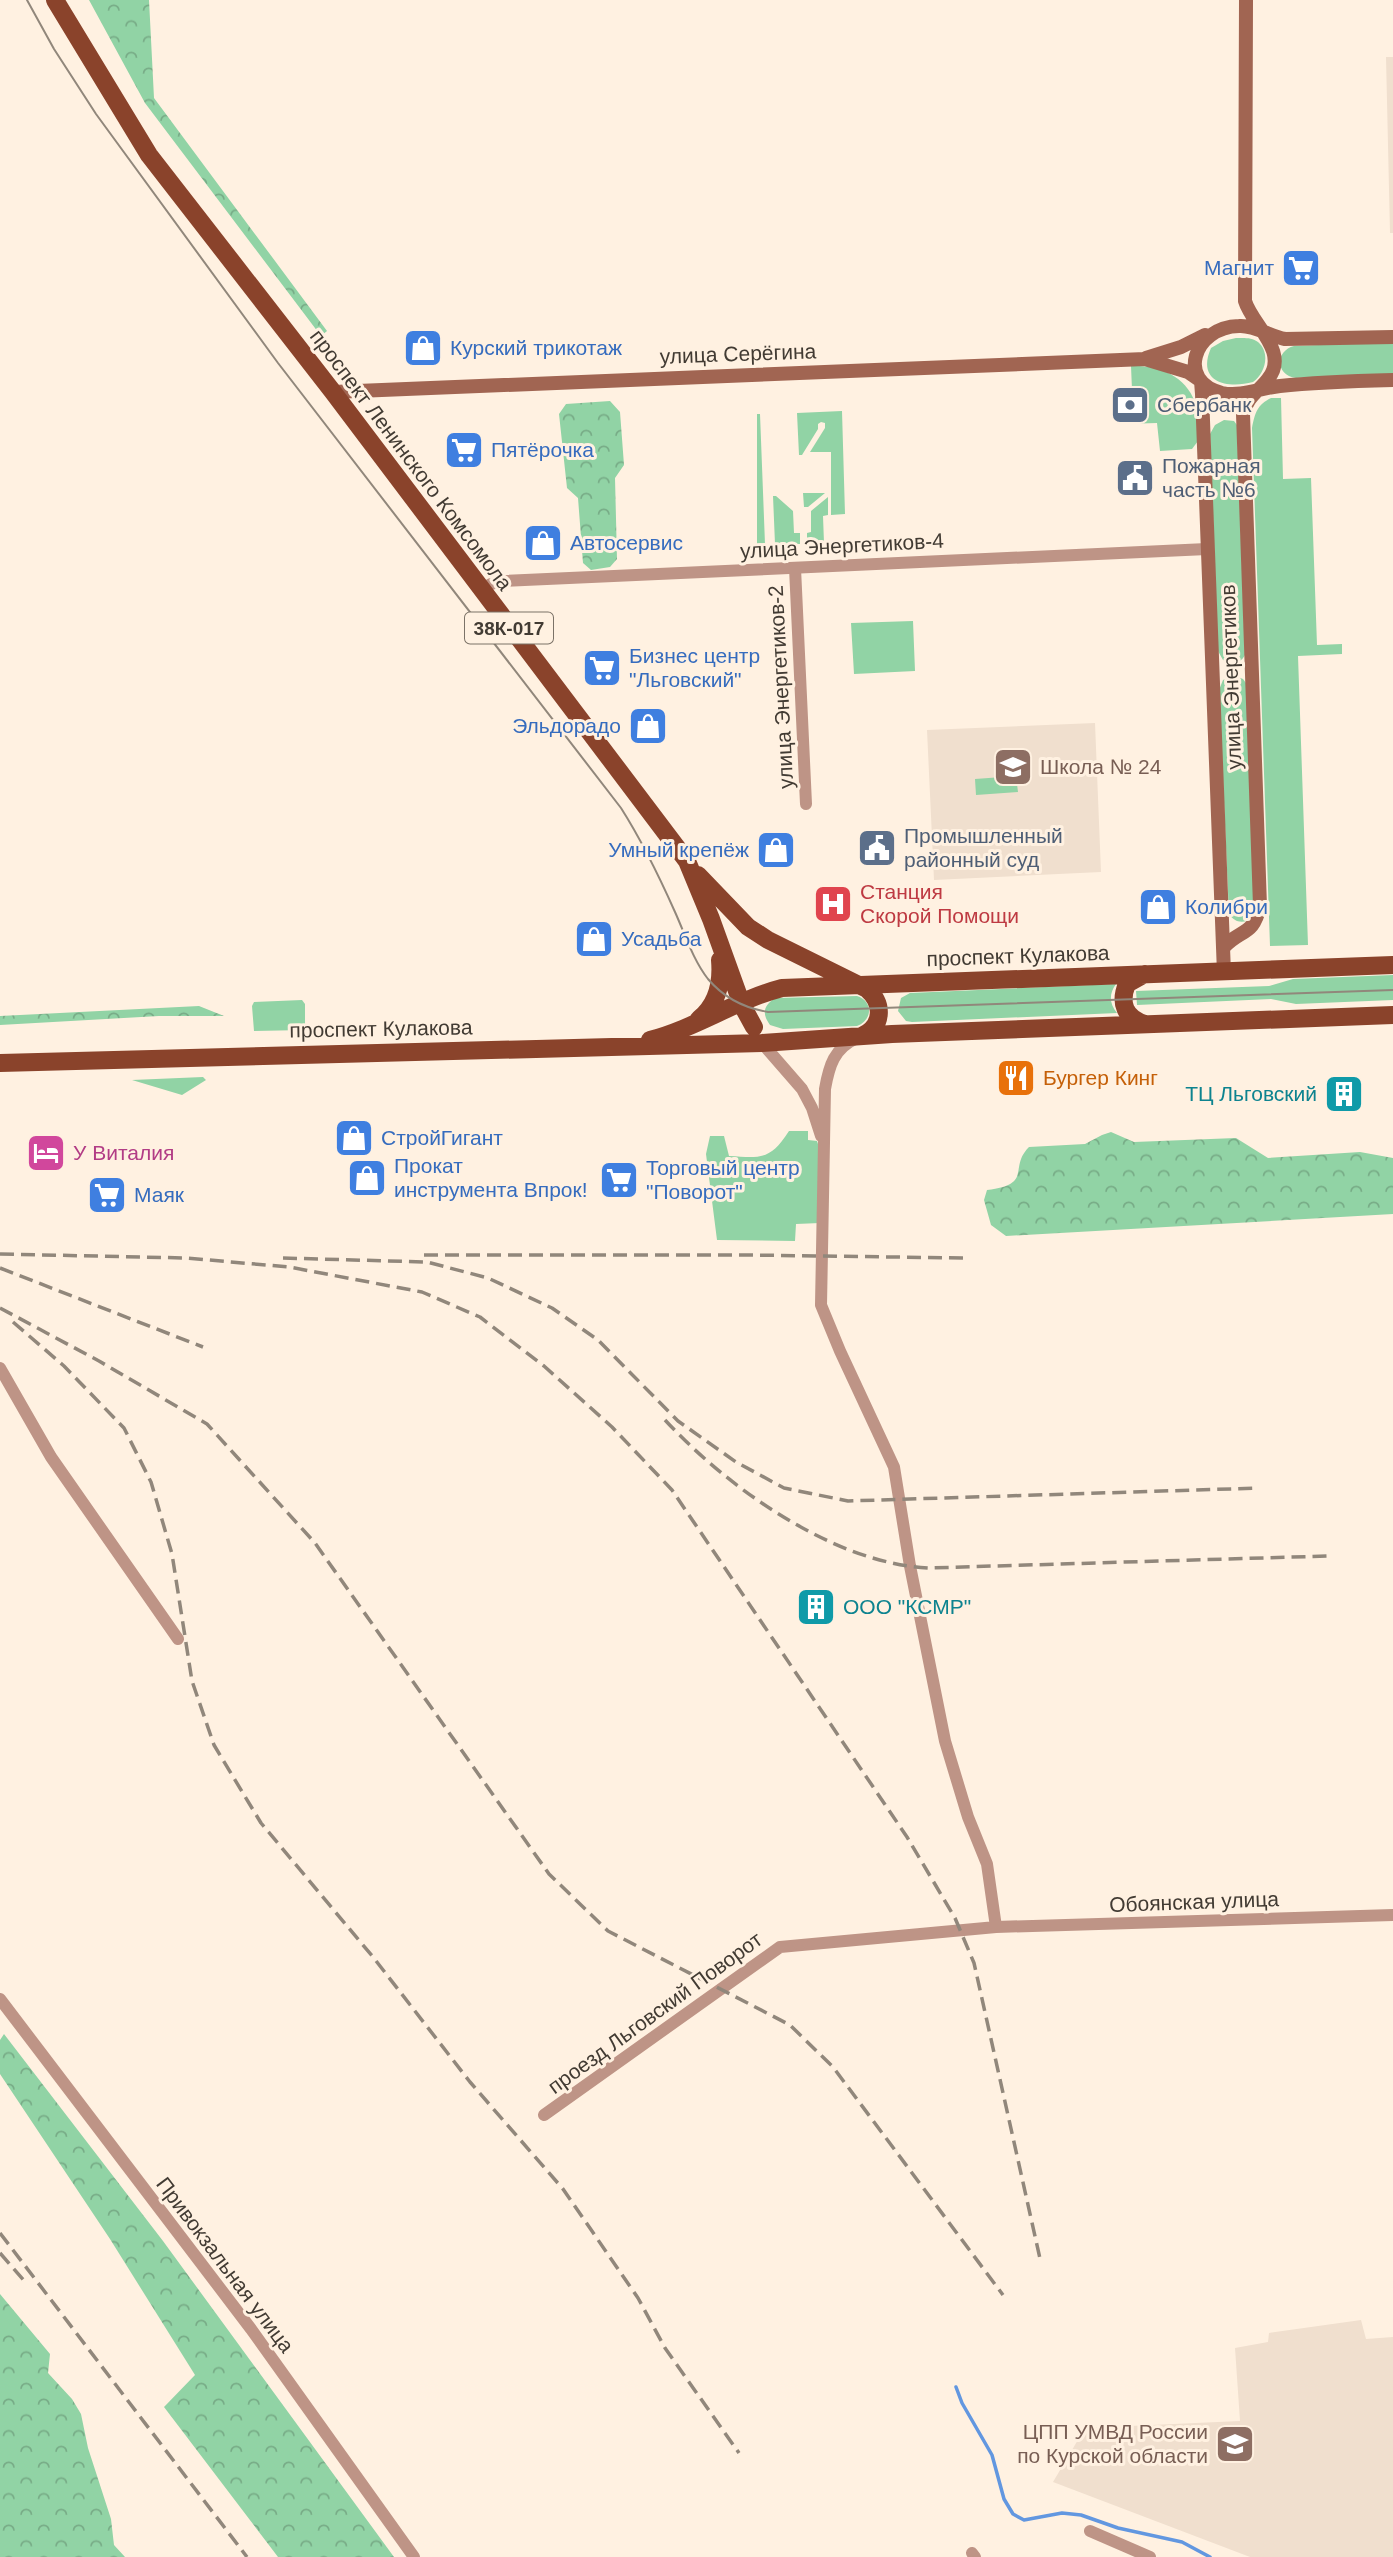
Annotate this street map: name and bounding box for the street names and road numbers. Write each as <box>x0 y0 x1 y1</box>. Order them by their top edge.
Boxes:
street label: проспект Ленинского Комсомола <box>306 325 517 595</box>
street label: улица Серёгина <box>659 339 817 368</box>
street label: улица Энергетиков-4 <box>739 529 945 562</box>
street label: улица Энергетиков <box>1216 584 1245 770</box>
street label: улица Энергетиков-2 <box>764 585 797 790</box>
road number: 38К-017 <box>465 612 553 643</box>
street label: проспект Кулакова <box>926 941 1110 970</box>
street label: проспект Кулакова <box>289 1015 473 1042</box>
street label: Обоянская улица <box>1109 1887 1280 1916</box>
street label: проезд Льговский Поворот <box>543 1927 766 2098</box>
street label: Привокзальная улица <box>152 2173 299 2357</box>

